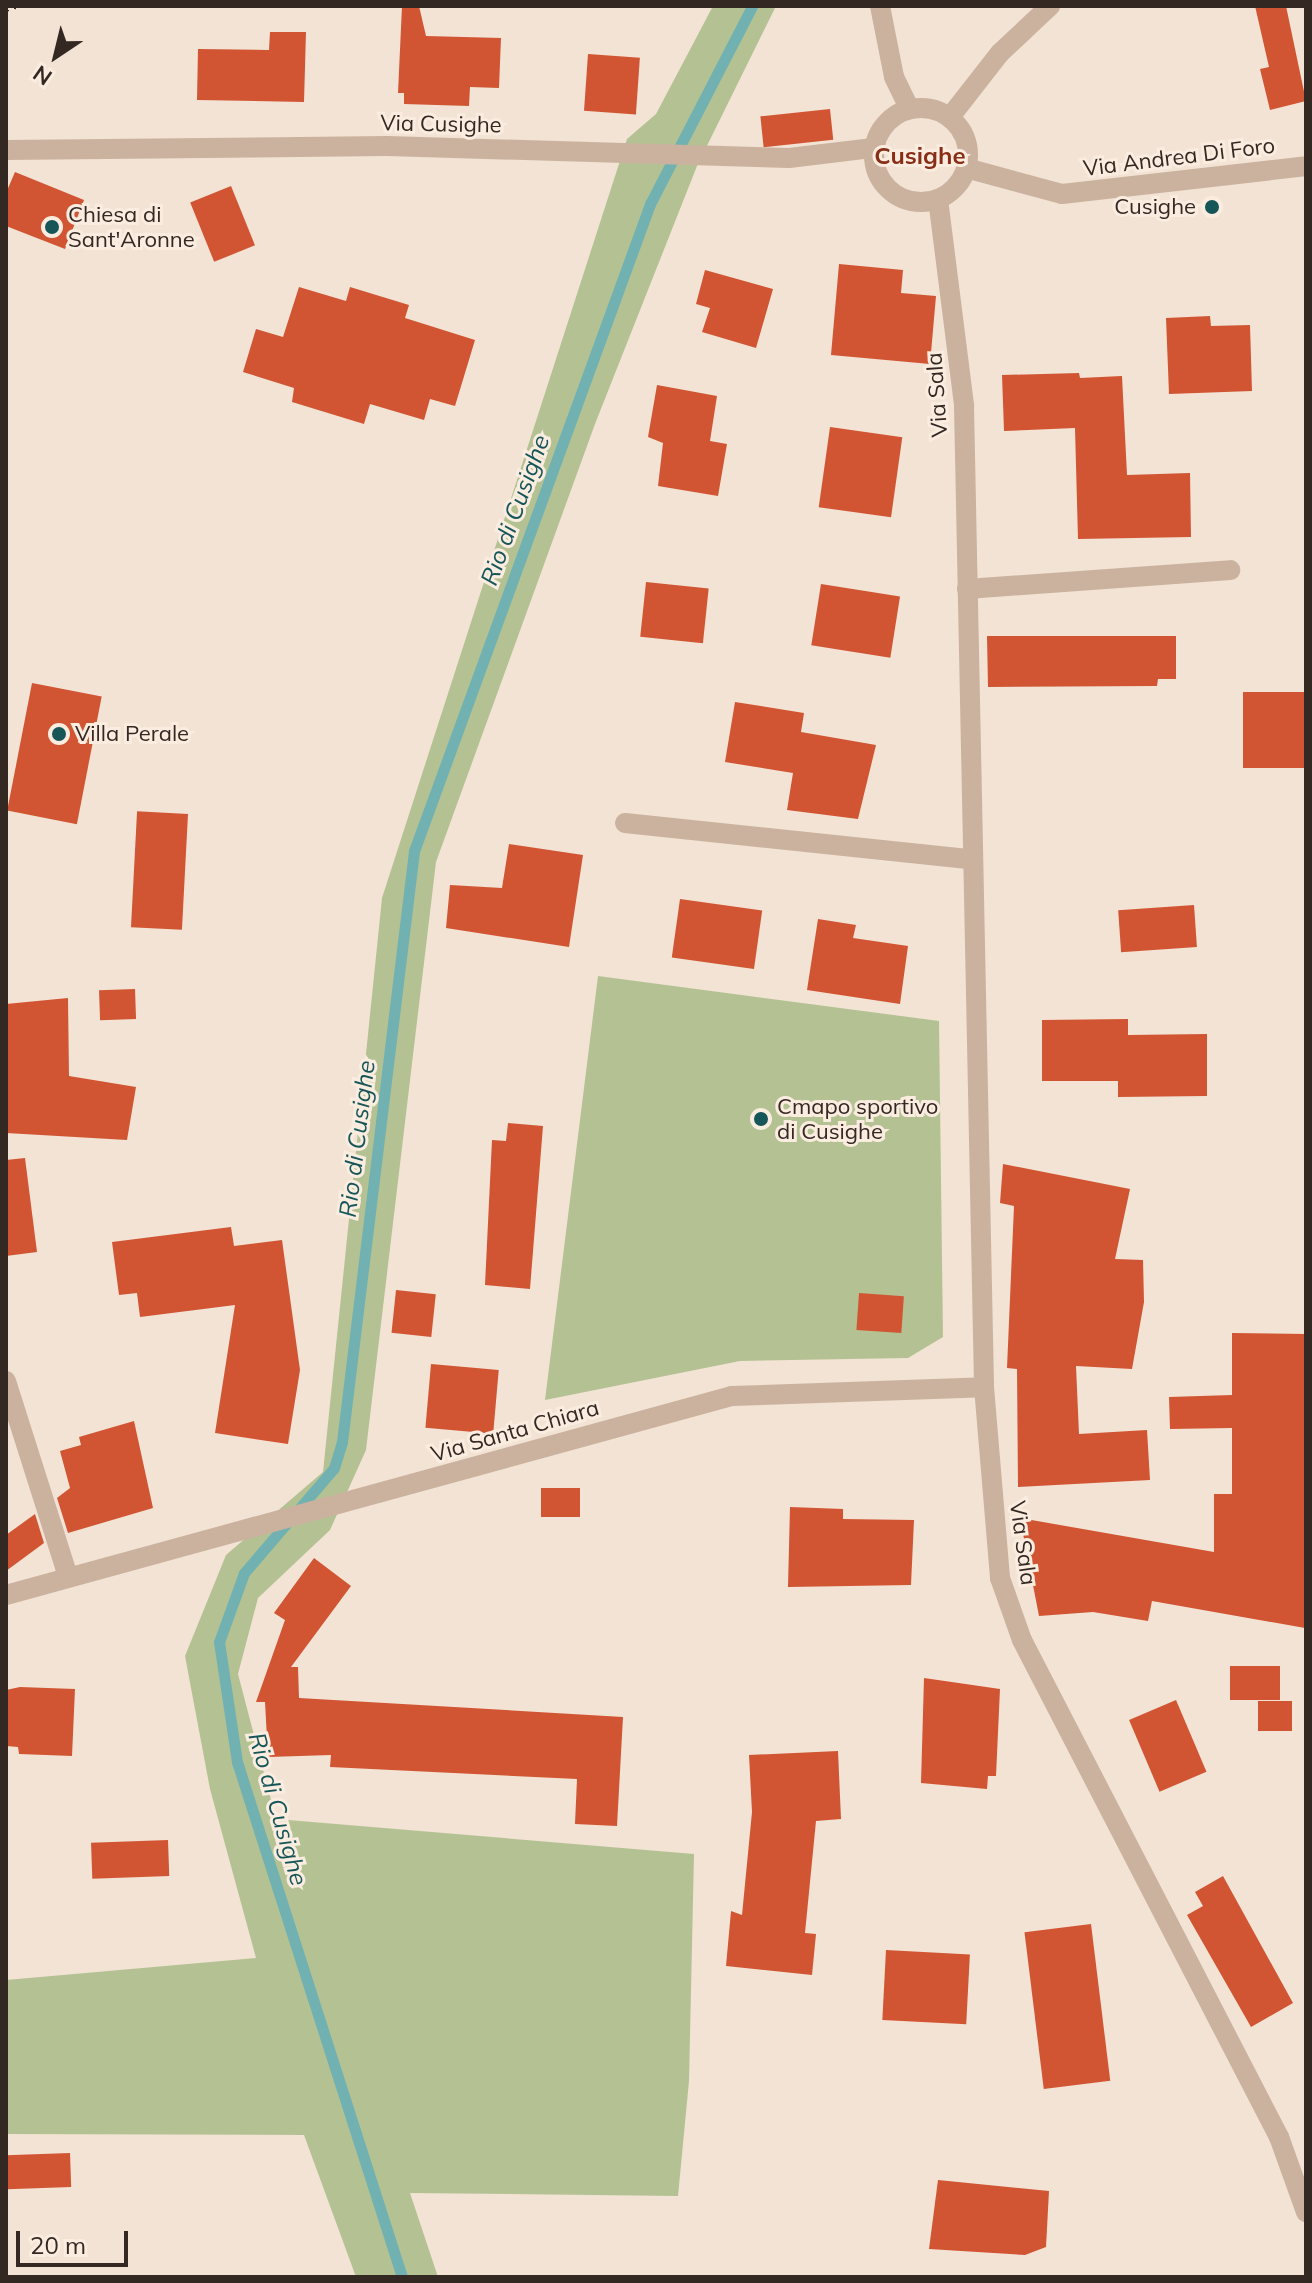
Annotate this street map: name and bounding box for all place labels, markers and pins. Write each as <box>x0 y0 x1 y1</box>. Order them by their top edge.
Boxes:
place label: Cusighe <box>1114 194 1196 220</box>
marker: Cusighe <box>1203 198 1221 216</box>
place label: Chiesa di Sant'Aronne <box>68 201 195 252</box>
marker: Chiesa di Sant'Aronne <box>43 218 61 236</box>
place label: Villa Perale <box>75 721 189 747</box>
marker: Villa Perale <box>50 725 68 743</box>
place label: Cmapo sportivo di Cusighe <box>777 1093 938 1144</box>
marker: Cmapo sportivo di Cusighe <box>752 1110 770 1128</box>

